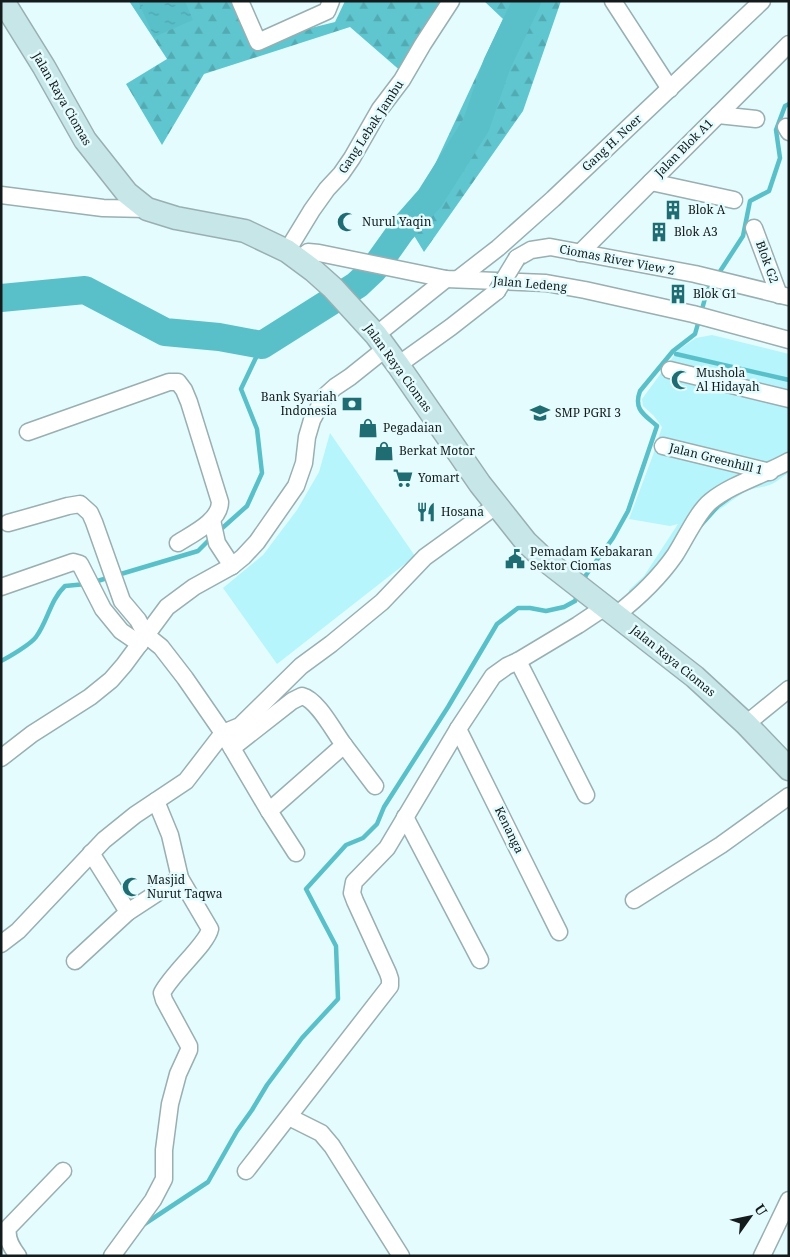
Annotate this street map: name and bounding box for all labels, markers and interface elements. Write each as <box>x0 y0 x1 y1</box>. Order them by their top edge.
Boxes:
street label: Jalan Raya Ciomas <box>28 48 96 148</box>
street label: Gang Lebak Jambu <box>334 76 407 177</box>
street label: Gang H. Noer <box>578 110 646 175</box>
street label: Jalan Blok A1 <box>650 115 717 181</box>
building icon: Blok A <box>662 199 684 221</box>
place label: Blok A <box>688 201 726 218</box>
mosque icon: Nurul Yaqin <box>336 211 358 233</box>
place label: Nurul Yaqin <box>362 213 432 230</box>
building icon: Blok A3 <box>648 221 670 243</box>
place label: Blok A3 <box>674 223 718 240</box>
street label: Blok G2 <box>752 238 783 285</box>
street label: Ciomas River View 2 <box>558 240 676 279</box>
street label: Jalan Ledeng <box>491 272 568 295</box>
building icon: Blok G1 <box>667 283 689 305</box>
place label: Blok G1 <box>693 285 737 302</box>
street label: Jalan Raya Ciomas <box>360 319 436 415</box>
place label: Mushola Al Hidayah <box>696 364 760 395</box>
mosque icon: Mushola Al Hidayah <box>670 369 692 391</box>
place label: Bank Syariah Indonesia <box>261 388 337 419</box>
bank icon: Bank Syariah Indonesia <box>341 393 363 415</box>
school or university icon: SMP PGRI 3 <box>529 402 551 424</box>
place label: SMP PGRI 3 <box>555 404 621 421</box>
shop icon: Pegadaian <box>357 417 379 439</box>
place label: Pegadaian <box>383 419 443 436</box>
street label: Jalan Greenhill 1 <box>667 438 765 478</box>
shop icon: Berkat Motor <box>373 440 395 462</box>
place label: Berkat Motor <box>399 442 475 459</box>
supermarket icon: Yomart <box>392 467 414 489</box>
place label: Yomart <box>417 469 460 486</box>
restaurant icon: Hosana <box>415 501 437 523</box>
place label: Hosana <box>441 503 484 520</box>
place label: Pemadam Kebakaran Sektor Ciomas <box>530 543 653 574</box>
public building icon: Pemadam Kebakaran Sektor Ciomas <box>504 548 526 570</box>
street label: Jalan Raya Ciomas <box>626 620 719 700</box>
street label: Kenanga <box>491 804 528 856</box>
place label: Masjid Nurut Taqwa <box>147 871 223 902</box>
mosque icon: Masjid Nurut Taqwa <box>121 876 143 898</box>
north arrow <box>725 1192 775 1242</box>
text: U <box>751 1200 772 1220</box>

